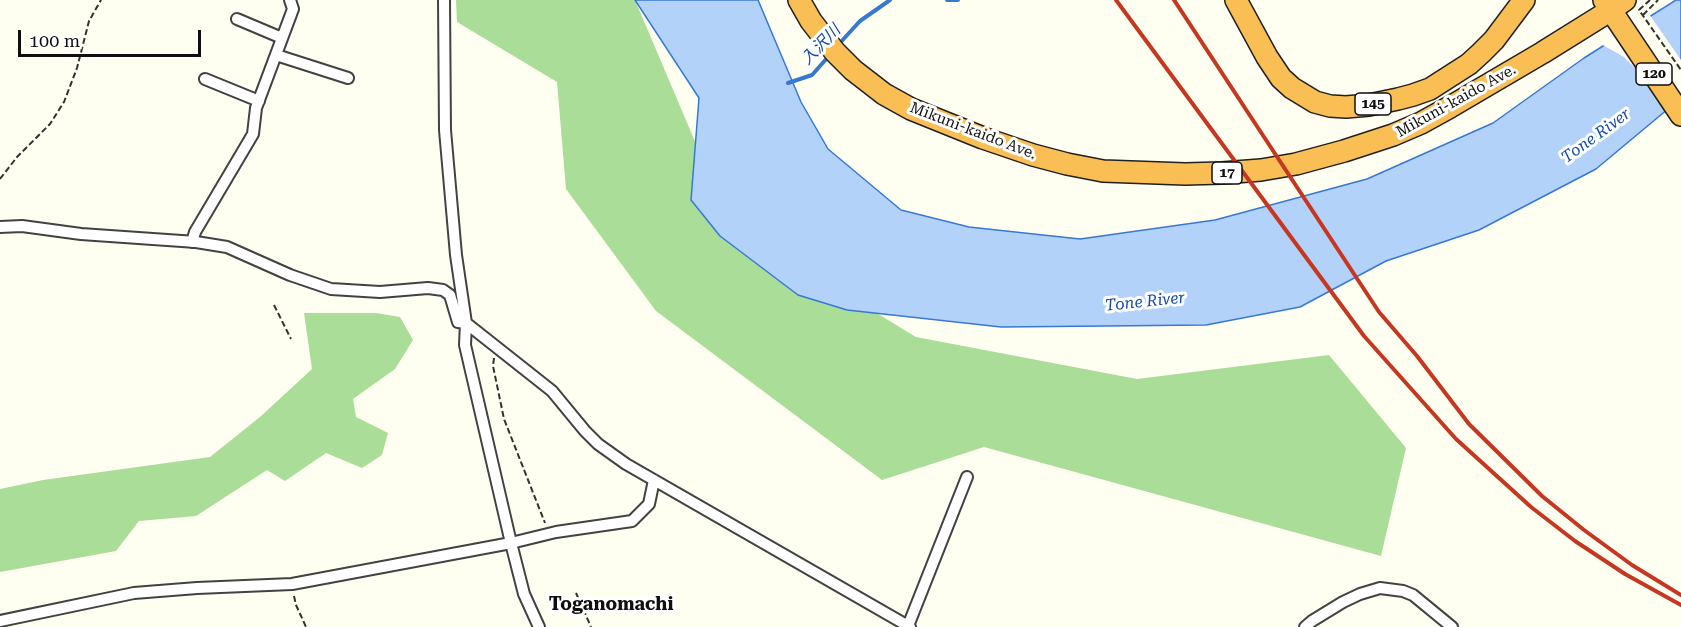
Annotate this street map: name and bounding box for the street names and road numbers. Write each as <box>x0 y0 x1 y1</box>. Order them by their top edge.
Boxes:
street label: Mikuni-kaido Ave. <box>1393 61 1519 141</box>
road number: 120 <box>1636 63 1672 85</box>
road number: 145 <box>1355 93 1391 115</box>
street label: Mikuni-kaido Ave. <box>907 99 1039 163</box>
road number: 17 <box>1212 162 1242 184</box>

